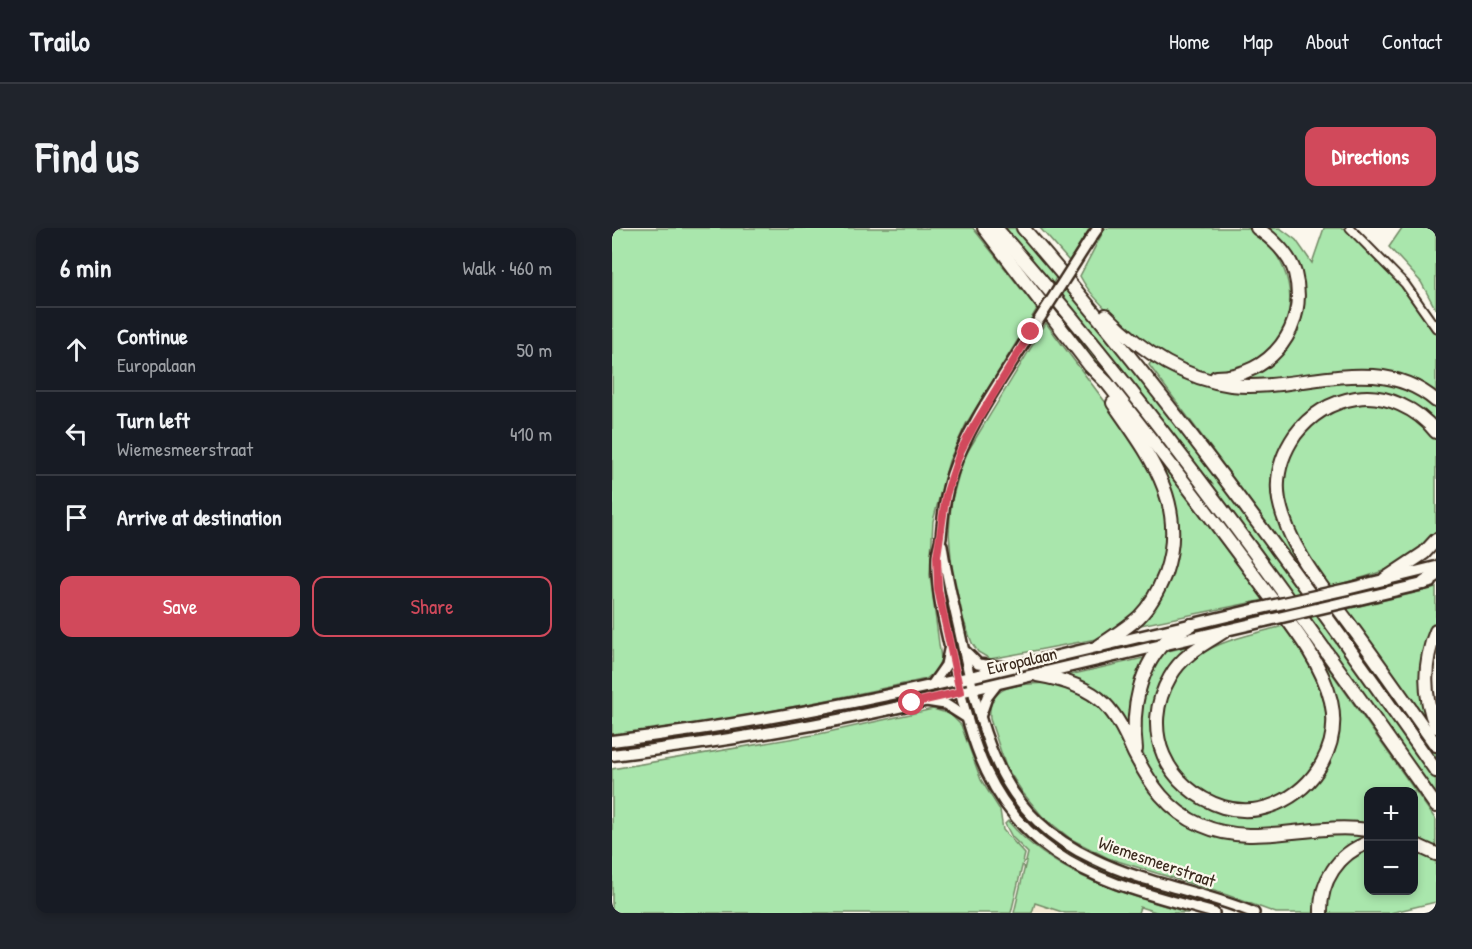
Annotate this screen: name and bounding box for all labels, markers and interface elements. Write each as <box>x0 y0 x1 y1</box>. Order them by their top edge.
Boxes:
text: Trailo <box>30 22 90 60</box>
text: Home <box>1169 27 1210 56</box>
text: Map <box>1243 27 1273 56</box>
text: About <box>1306 27 1349 56</box>
text: Contact <box>1382 27 1442 56</box>
button: Directions <box>1305 127 1436 186</box>
text: Find us <box>36 128 139 185</box>
text: 6 min <box>60 250 112 285</box>
text: Walk · 460 m <box>462 254 552 281</box>
route end <box>1017 318 1043 344</box>
text: Continue <box>117 321 188 351</box>
icon: ahead <box>60 333 93 366</box>
text: 50 m <box>516 336 552 363</box>
text: Europalaan <box>117 351 196 378</box>
text: Turn left <box>117 405 190 435</box>
icon: left <box>60 417 93 450</box>
text: 410 m <box>510 420 552 447</box>
text: Wiemesmeerstraat <box>117 435 253 462</box>
icon: arrive <box>60 501 93 534</box>
text: Arrive at destination <box>117 502 282 532</box>
button: Save <box>60 576 300 637</box>
button: Share <box>312 576 552 637</box>
street label: Europalaan <box>984 640 1059 681</box>
route start <box>898 689 924 715</box>
map controls <box>1364 787 1418 895</box>
button: + <box>1364 787 1418 841</box>
street label: Wiemesmeerstraat <box>1095 830 1220 894</box>
button: − <box>1364 841 1418 895</box>

